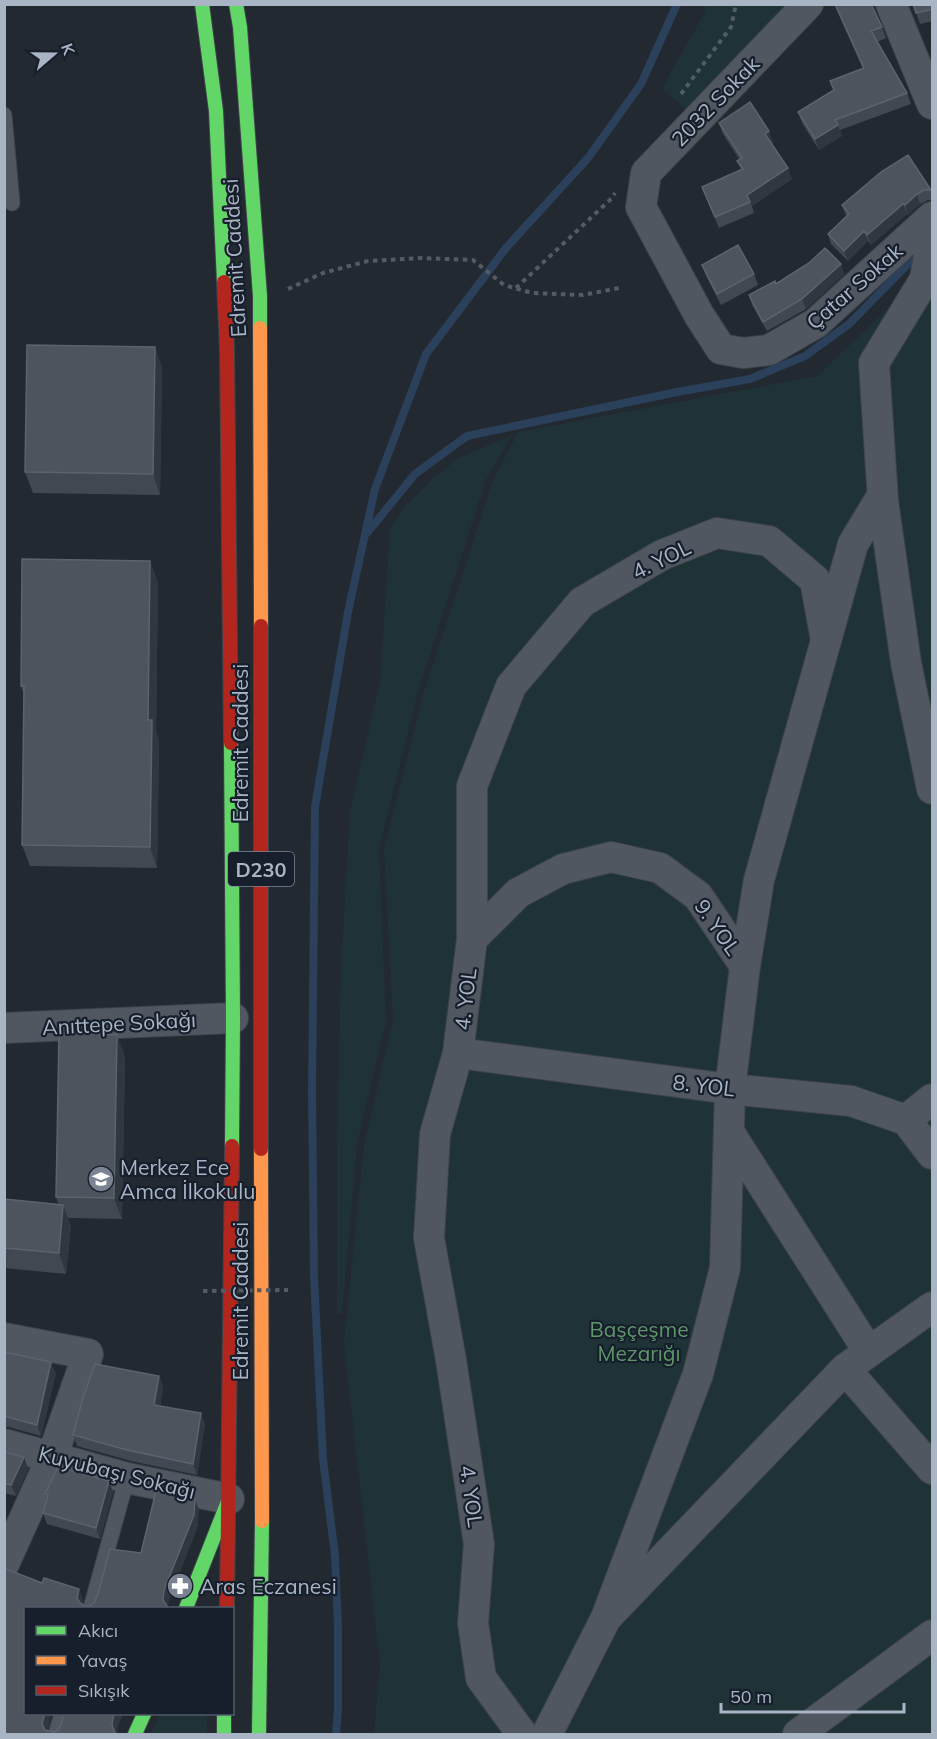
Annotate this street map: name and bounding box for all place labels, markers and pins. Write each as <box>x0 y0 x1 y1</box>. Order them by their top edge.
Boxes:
place label: Merkez Ece Amca İlkokulu <box>120 1154 255 1204</box>
school or university icon: Merkez Ece Amca İlkokulu <box>86 1164 116 1194</box>
pharmacy icon: Aras Eczanesi <box>165 1571 195 1601</box>
place label: Aras Eczanesi <box>200 1573 337 1599</box>

